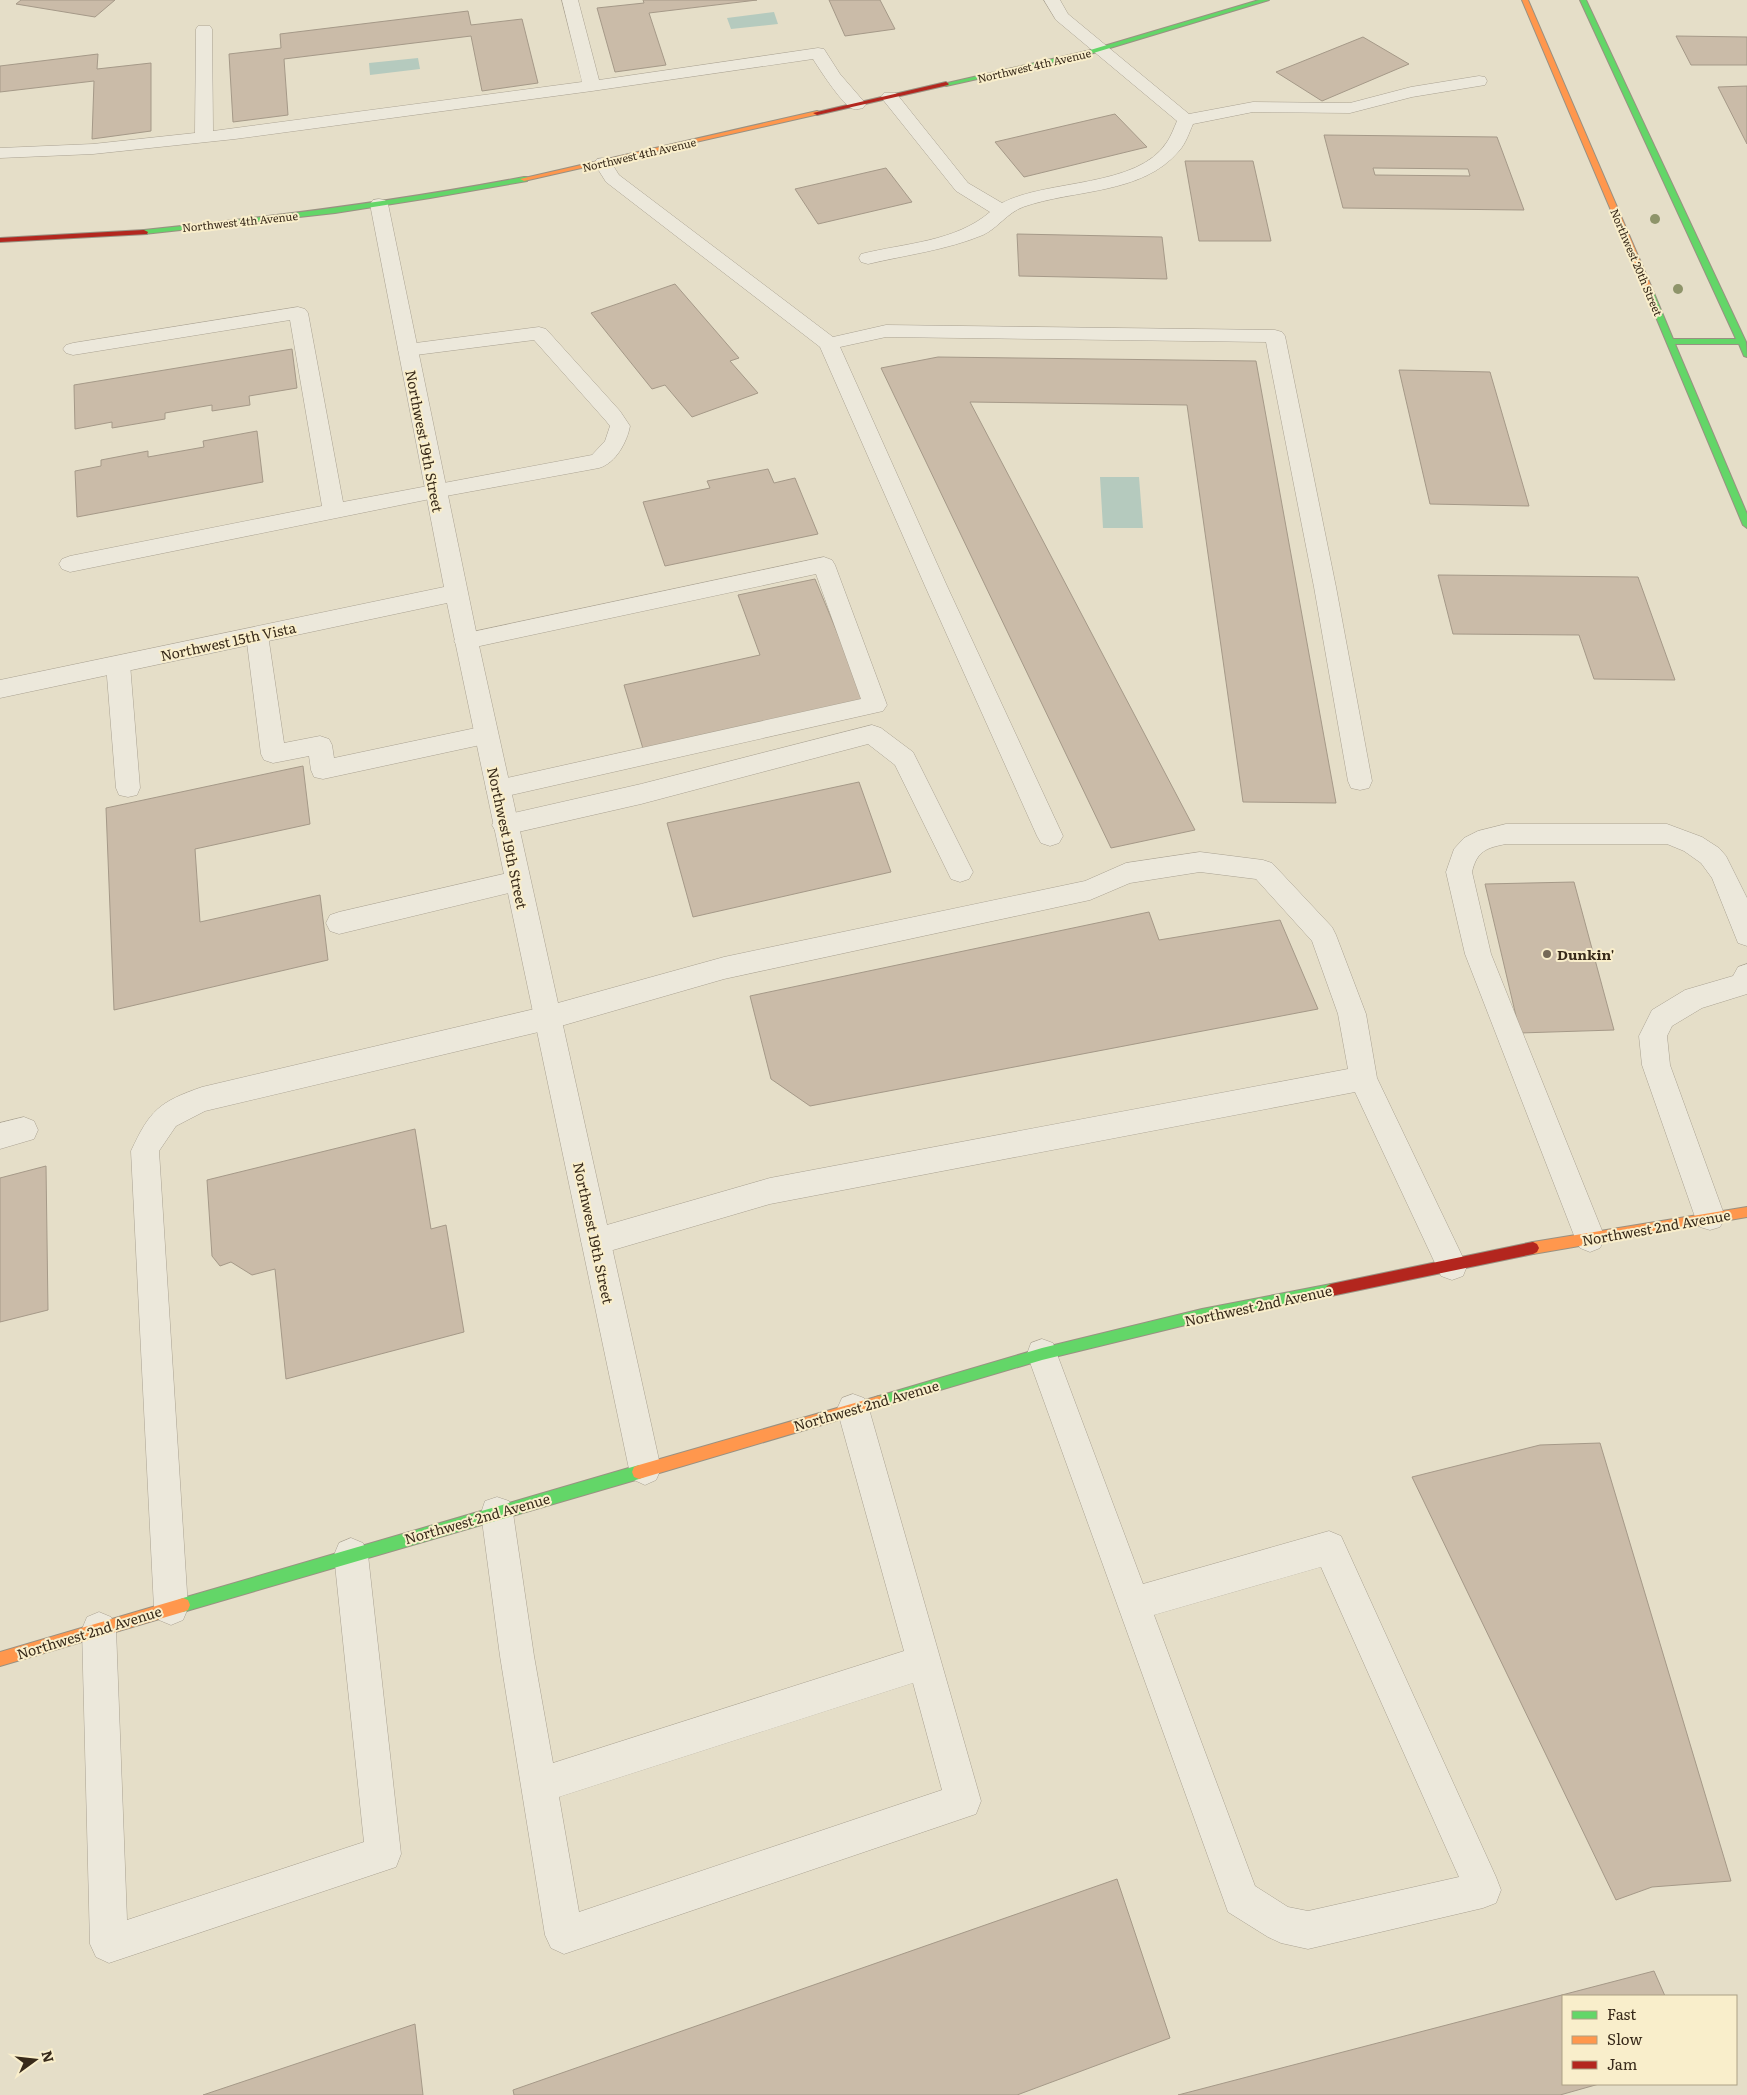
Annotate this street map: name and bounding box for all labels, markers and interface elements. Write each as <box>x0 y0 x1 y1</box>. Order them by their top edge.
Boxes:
street label: Northwest 4th Avenue <box>975 44 1093 86</box>
street label: Northwest 4th Avenue <box>580 133 698 175</box>
street label: Northwest 20th Street <box>1607 206 1667 319</box>
street label: Northwest 4th Avenue <box>181 207 299 235</box>
street label: Northwest 19th Street <box>401 368 449 514</box>
street label: Northwest 15th Vista <box>158 617 298 665</box>
street label: Northwest 19th Street <box>483 765 533 911</box>
place label: Dunkin' <box>1557 944 1614 964</box>
marker: Dunkin' <box>1541 948 1553 960</box>
street label: Northwest 19th Street <box>569 1160 619 1306</box>
street label: Northwest 2nd Avenue <box>1580 1204 1732 1250</box>
street label: Northwest 2nd Avenue <box>1182 1280 1334 1330</box>
street label: Northwest 2nd Avenue <box>791 1375 941 1435</box>
street label: Northwest 2nd Avenue <box>402 1488 552 1548</box>
street label: Northwest 2nd Avenue <box>14 1600 164 1664</box>
legend <box>1562 1995 1737 2085</box>
text: Fast <box>1607 2002 1636 2025</box>
text: Slow <box>1607 2027 1642 2050</box>
north arrow <box>10 2035 60 2085</box>
text: N <box>37 2048 60 2065</box>
text: Jam <box>1607 2052 1638 2075</box>

